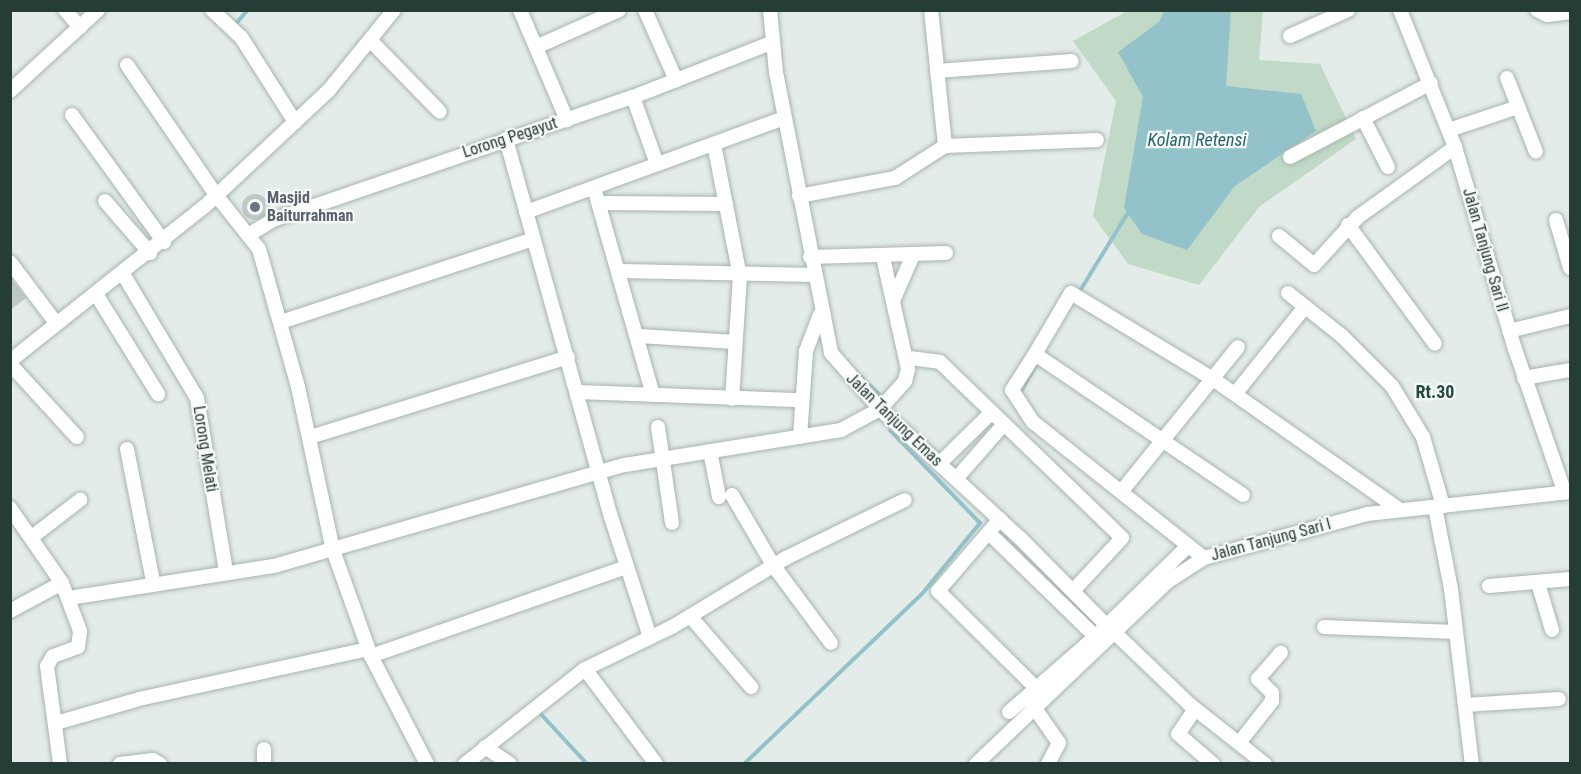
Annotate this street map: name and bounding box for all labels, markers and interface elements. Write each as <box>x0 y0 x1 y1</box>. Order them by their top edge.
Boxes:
street label: Lorong Pegayut <box>460 114 560 162</box>
water label: Kolam Retensi <box>1148 129 1246 151</box>
street label: Jalan Tanjung Sari II <box>1458 186 1512 314</box>
place label: Masjid Baiturrahman <box>267 188 353 226</box>
marker: Masjid Baiturrahman <box>248 200 262 214</box>
street label: Jalan Tanjung Emas <box>842 369 946 471</box>
district label: Rt.30 <box>1416 381 1454 403</box>
street label: Lorong Melati <box>189 405 221 493</box>
street label: Jalan Tanjung Sari I <box>1209 515 1333 565</box>

